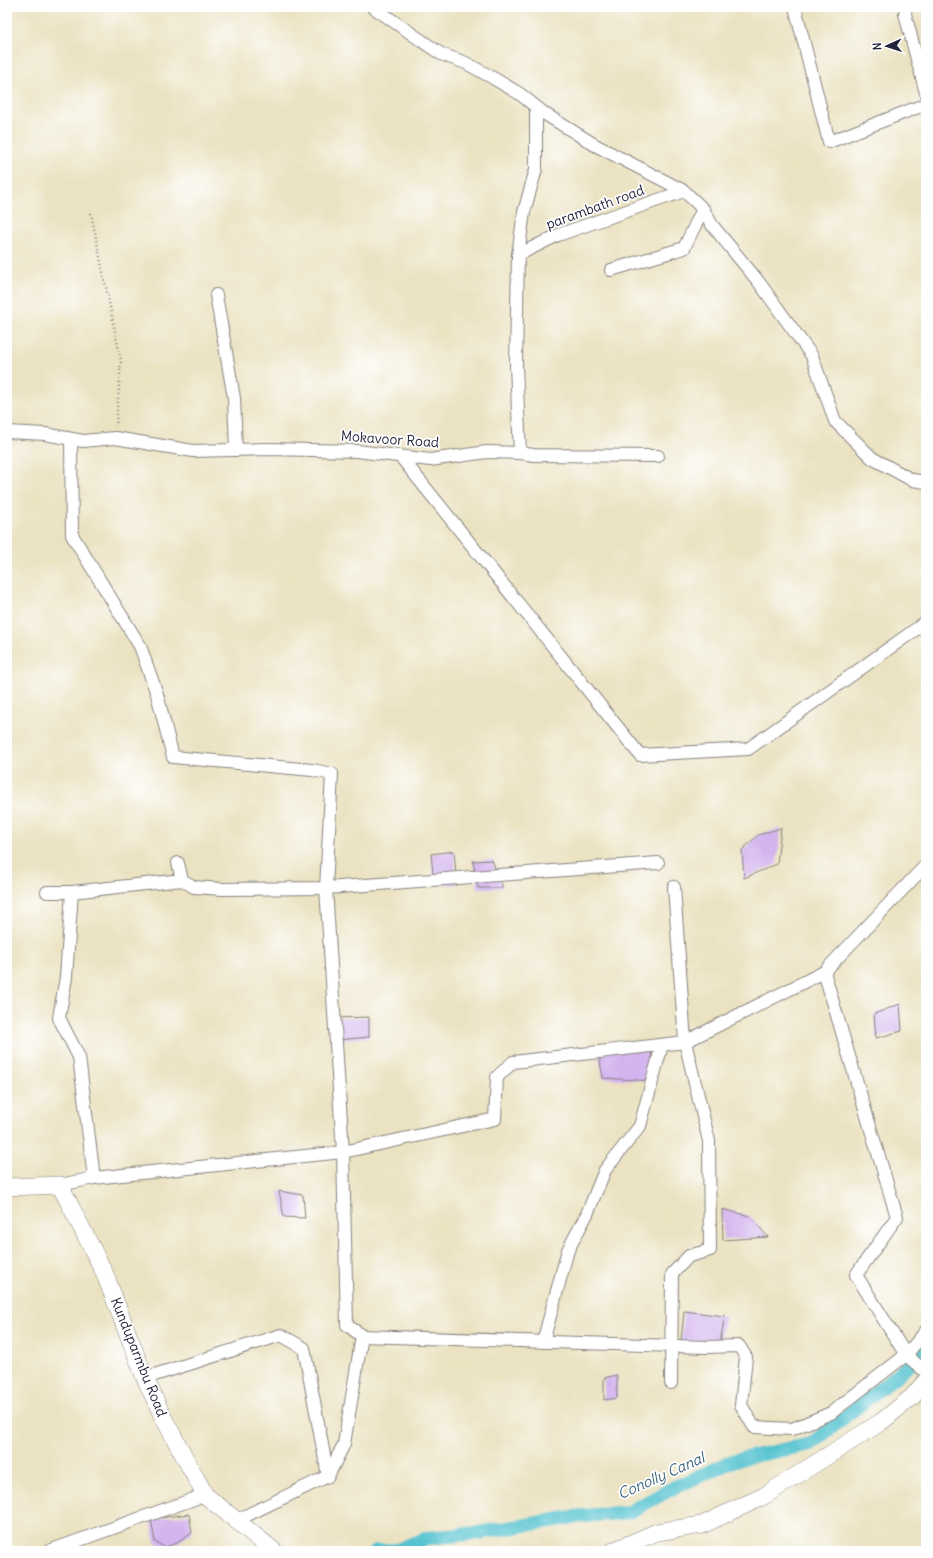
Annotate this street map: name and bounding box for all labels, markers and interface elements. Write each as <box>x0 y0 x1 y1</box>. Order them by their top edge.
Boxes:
north arrow <box>867 26 907 66</box>
text: N <box>870 42 884 51</box>
street label: parambath road <box>543 181 647 233</box>
street label: Mokavoor Road <box>340 427 440 451</box>
street label: Kunduparmbu Road <box>107 1295 171 1419</box>
water label: Conolly Canal <box>614 1447 710 1503</box>

